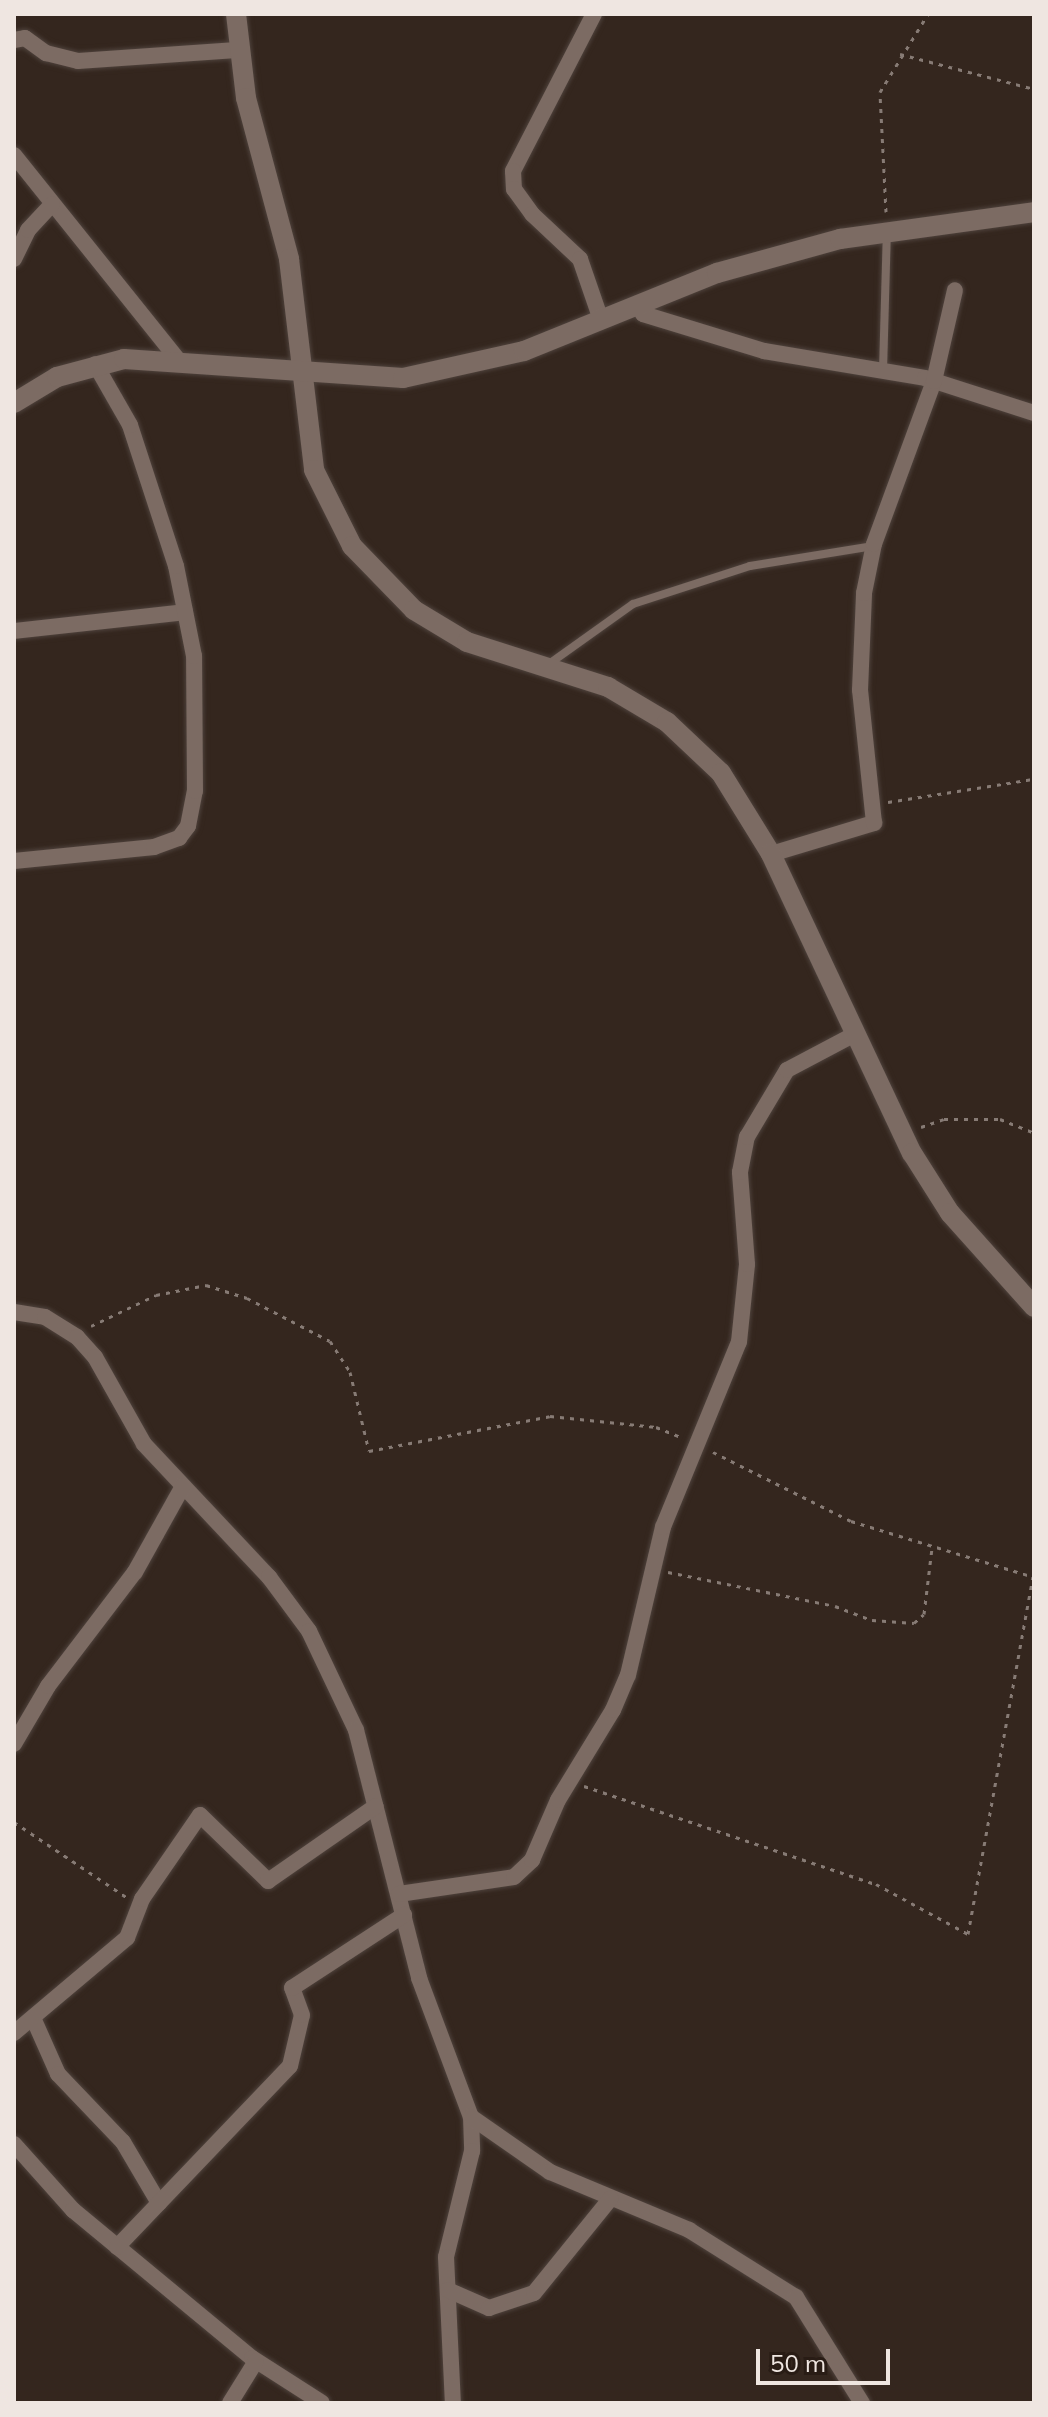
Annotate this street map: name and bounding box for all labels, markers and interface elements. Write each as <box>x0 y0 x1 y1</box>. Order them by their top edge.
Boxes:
scale bar <box>760 2333 894 2383</box>
text: 50 m <box>770 2348 826 2378</box>

